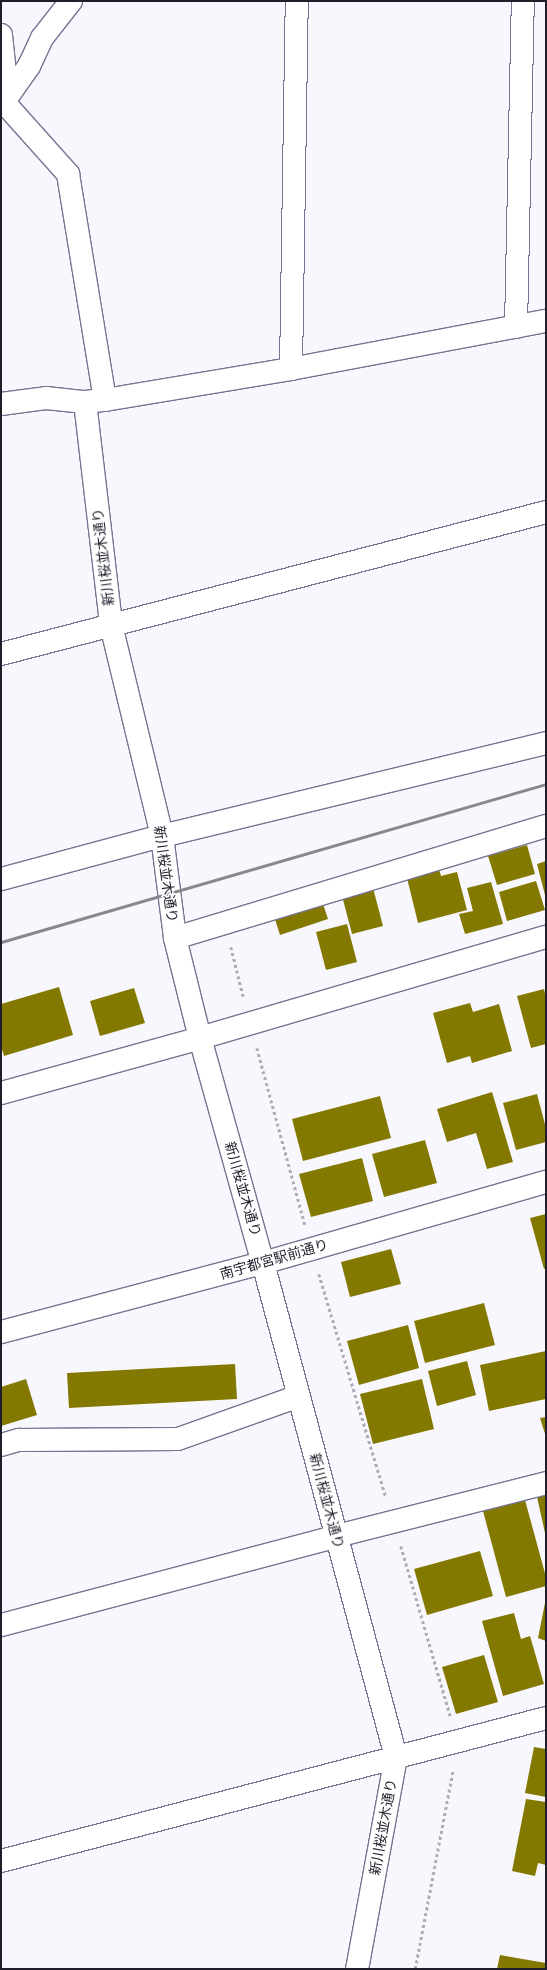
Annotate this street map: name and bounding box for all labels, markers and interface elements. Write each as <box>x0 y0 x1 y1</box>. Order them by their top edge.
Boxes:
street label: 新川桜並木通り <box>89 507 117 607</box>
street label: 新川桜並木通り <box>151 824 181 924</box>
street label: 新川桜並木通り <box>221 1140 265 1238</box>
street label: 南宇都宮駅前通り <box>218 1235 330 1283</box>
street label: 新川桜並木通り <box>306 1451 348 1551</box>
street label: 新川桜並木通り <box>366 1777 400 1877</box>

